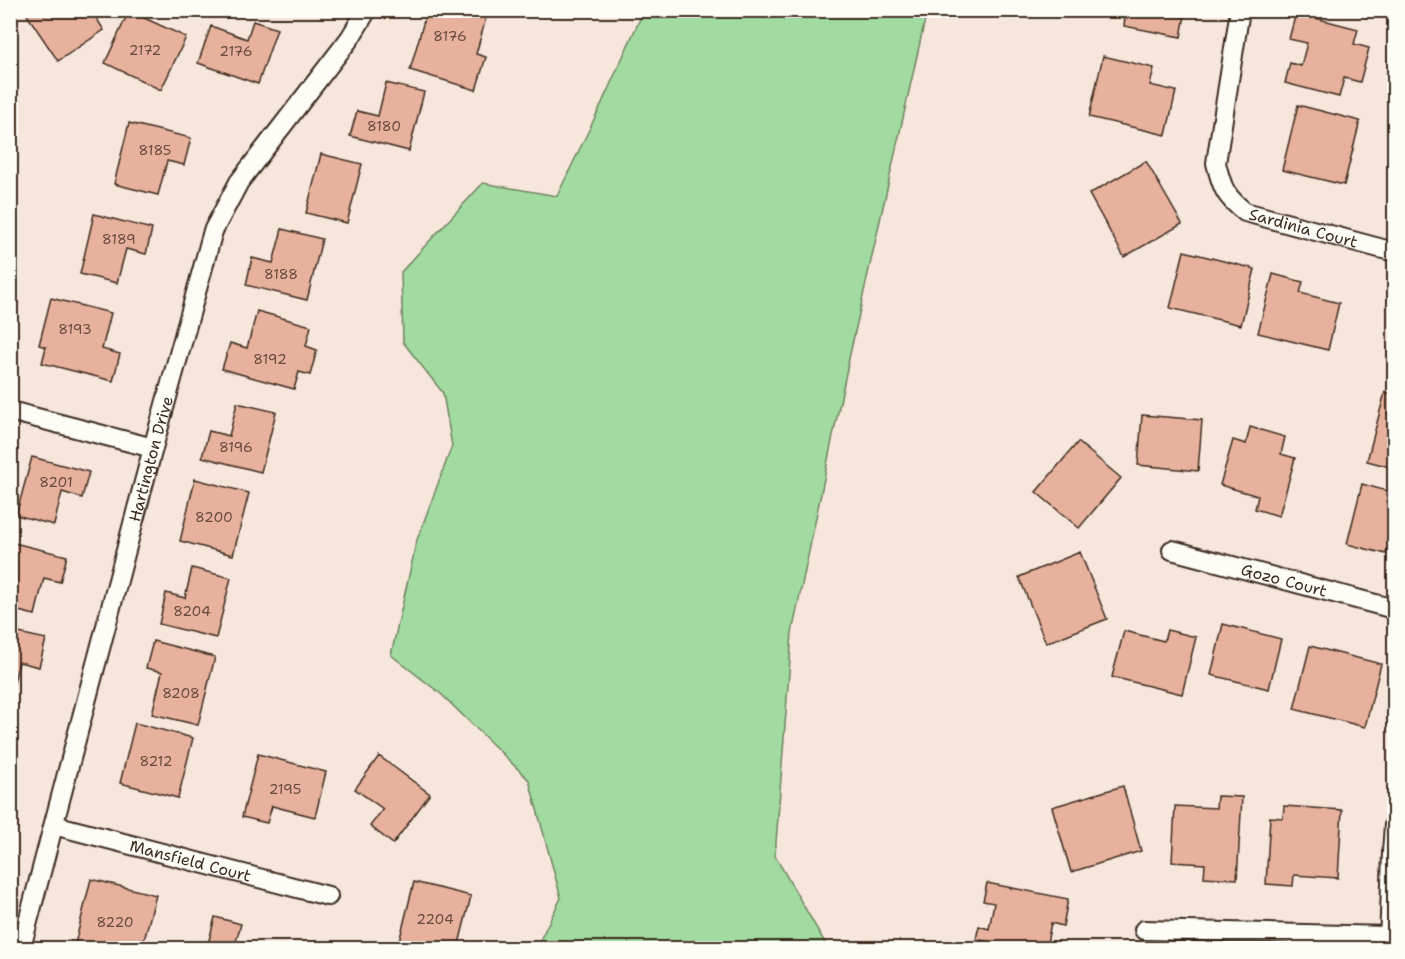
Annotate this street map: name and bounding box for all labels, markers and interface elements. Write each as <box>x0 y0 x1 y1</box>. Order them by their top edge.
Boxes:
house number: 8176 <box>433 27 467 45</box>
house number: 2172 <box>129 41 161 59</box>
house number: 2176 <box>219 42 253 60</box>
house number: 8180 <box>367 117 401 135</box>
house number: 8185 <box>139 141 171 159</box>
street label: Sardinia Court <box>1247 203 1360 252</box>
house number: 8189 <box>102 230 136 248</box>
house number: 8188 <box>264 265 298 283</box>
house number: 8193 <box>58 320 92 338</box>
house number: 8192 <box>253 350 287 368</box>
street label: Hartington Drive <box>123 394 177 524</box>
house number: 8196 <box>219 438 253 456</box>
house number: 8201 <box>39 473 73 491</box>
house number: 8200 <box>195 508 233 526</box>
street label: Gozo Court <box>1239 558 1329 601</box>
house number: 8204 <box>173 602 211 620</box>
house number: 8208 <box>162 684 200 702</box>
house number: 8212 <box>140 752 173 770</box>
house number: 2195 <box>269 780 301 798</box>
street label: Mansfield Court <box>128 835 253 886</box>
house number: 2204 <box>416 910 454 928</box>
house number: 8220 <box>96 913 134 931</box>

